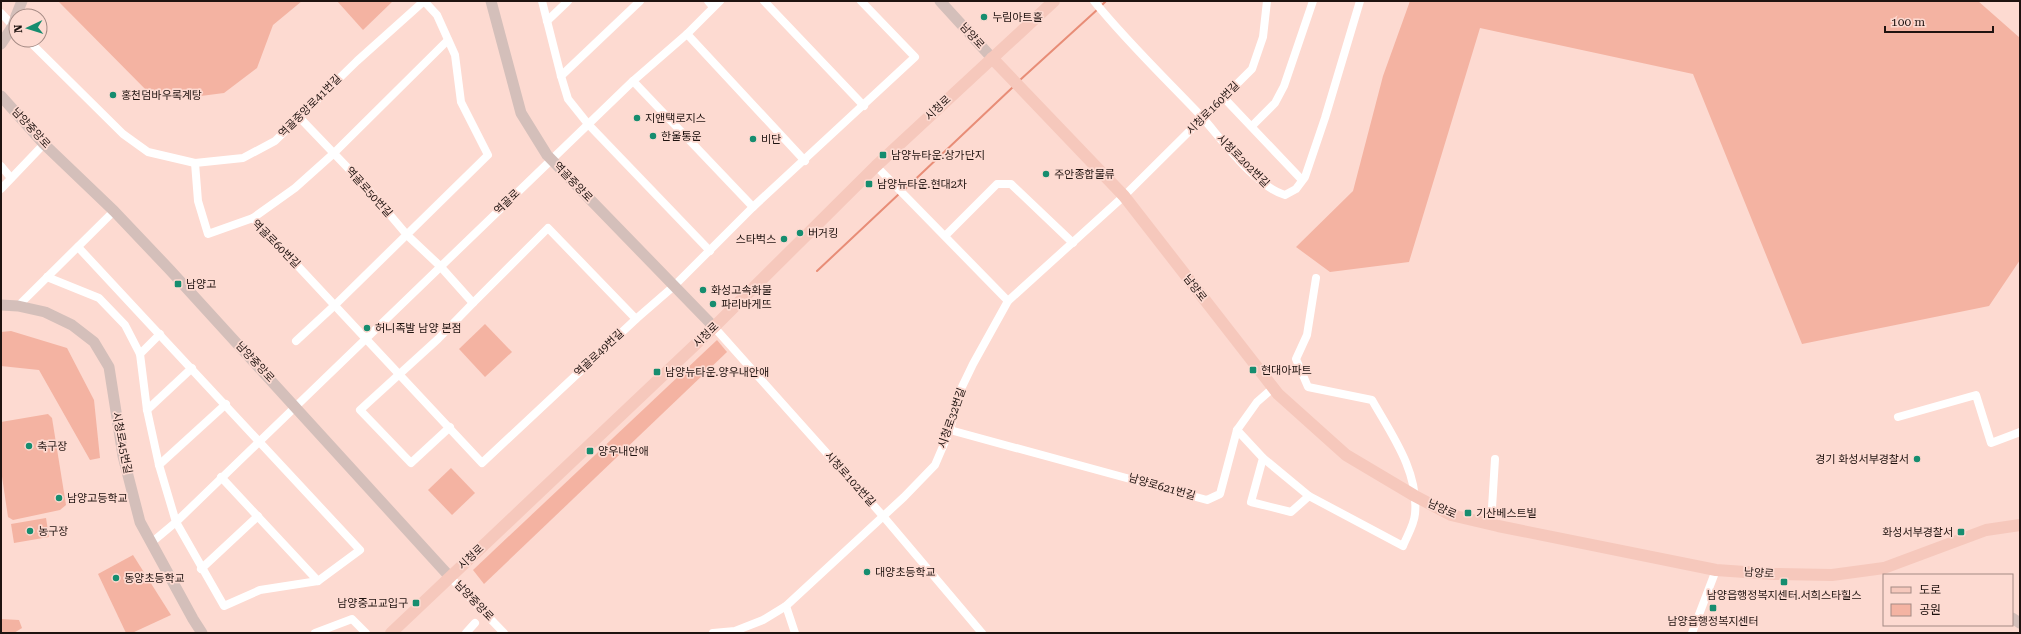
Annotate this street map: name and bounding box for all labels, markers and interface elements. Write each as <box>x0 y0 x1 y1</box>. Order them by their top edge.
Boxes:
north arrow <box>8 8 48 48</box>
scale bar <box>1885 8 1993 34</box>
place label: 누림아트홀 <box>992 11 1043 24</box>
marker: 누림아트홀 <box>979 12 989 22</box>
text: 100 m <box>1891 15 1925 29</box>
street label: 남양로 <box>957 20 987 52</box>
text: N <box>12 23 25 33</box>
street label: 역골중앙로41번길 <box>276 72 344 140</box>
street label: 시청로160번길 <box>1184 79 1242 137</box>
place label: 홍천덤바우록계탕 <box>121 89 202 102</box>
marker: 홍천덤바우록계탕 <box>108 90 118 100</box>
street label: 시청로 <box>922 93 954 123</box>
street label: 남양중앙로 <box>9 105 53 151</box>
place label: 지앤택로지스 <box>645 112 706 125</box>
marker: 지앤택로지스 <box>632 113 642 123</box>
place label: 한울통운 <box>661 130 701 143</box>
marker: 한울통운 <box>648 131 658 141</box>
street label: 시청로202번길 <box>1214 132 1272 190</box>
place label: 비단 <box>761 133 781 146</box>
marker: 비단 <box>748 134 758 144</box>
place label: 남양뉴타운.상가단지 <box>891 149 985 162</box>
marker: 남양뉴타운.상가단지 <box>878 150 888 160</box>
street label: 역골중앙로 <box>551 159 595 205</box>
street label: 역골로50번길 <box>343 164 395 220</box>
place label: 주안종합물류 <box>1054 168 1115 181</box>
marker: 주안종합물류 <box>1041 169 1051 179</box>
place label: 남양뉴타운.현대2차 <box>877 178 967 191</box>
marker: 남양뉴타운.현대2차 <box>864 179 874 189</box>
street label: 역골로 <box>492 187 522 217</box>
street label: 역골로60번길 <box>249 217 303 271</box>
place label: 버거킹 <box>808 227 838 240</box>
marker: 버거킹 <box>795 228 805 238</box>
place label: 스타벅스 <box>736 233 776 246</box>
marker: 스타벅스 <box>779 234 789 244</box>
street label: 남양로 <box>1181 272 1209 304</box>
place label: 남양고 <box>186 278 216 291</box>
marker: 남양고 <box>173 279 183 289</box>
place label: 화성고속화물 <box>711 284 772 297</box>
marker: 화성고속화물 <box>698 285 708 295</box>
place label: 파리바게뜨 <box>721 298 772 311</box>
marker: 파리바게뜨 <box>708 299 718 309</box>
street label: 시청로 <box>691 320 721 350</box>
place label: 허니족발 남양 본점 <box>375 322 462 335</box>
marker: 허니족발 남양 본점 <box>362 323 372 333</box>
street label: 역골로49번길 <box>572 327 626 379</box>
street label: 남양중앙로 <box>233 339 277 385</box>
place label: 현대아파트 <box>1261 364 1312 377</box>
marker: 현대아파트 <box>1248 365 1258 375</box>
place label: 남양뉴타운.양우내안애 <box>665 366 769 379</box>
marker: 남양뉴타운.양우내안애 <box>652 367 662 377</box>
street label: 시청로32번길 <box>936 386 968 450</box>
street label: 시청로45번길 <box>110 411 134 475</box>
place label: 축구장 <box>37 440 67 453</box>
marker: 축구장 <box>24 441 34 451</box>
place label: 양우내안애 <box>598 445 649 458</box>
marker: 양우내안애 <box>585 446 595 456</box>
street label: 시청로102번길 <box>822 449 878 509</box>
place label: 경기 화성서부경찰서 <box>1815 453 1909 466</box>
marker: 경기 화성서부경찰서 <box>1912 454 1922 464</box>
street label: 남양로621번길 <box>1127 471 1197 503</box>
place label: 남양고등학교 <box>67 492 128 505</box>
marker: 남양고등학교 <box>54 493 64 503</box>
street label: 남양로 <box>1425 497 1459 521</box>
place label: 기산베스트빌 <box>1476 507 1537 520</box>
marker: 기산베스트빌 <box>1463 508 1473 518</box>
place label: 농구장 <box>38 525 68 538</box>
marker: 농구장 <box>25 526 35 536</box>
place label: 화성서부경찰서 <box>1882 526 1953 539</box>
marker: 화성서부경찰서 <box>1956 527 1966 537</box>
street label: 시청로 <box>455 542 487 572</box>
street label: 남양로 <box>1743 565 1775 581</box>
place label: 대양초등학교 <box>875 566 936 579</box>
marker: 대양초등학교 <box>862 567 872 577</box>
place label: 동양초등학교 <box>124 572 185 585</box>
marker: 동양초등학교 <box>111 573 121 583</box>
legend <box>1883 574 2013 626</box>
marker: 남양읍행정복지센터.서희스타힐스 <box>1779 577 1789 587</box>
street label: 남양중앙로 <box>452 578 496 624</box>
text: 도로 <box>1919 583 1941 597</box>
place label: 남양읍행정복지센터.서희스타힐스 <box>1707 589 1861 602</box>
place label: 남양중고교입구 <box>337 597 408 610</box>
marker: 남양중고교입구 <box>411 598 421 608</box>
marker: 남양읍행정복지센터 <box>1708 603 1718 613</box>
text: 공원 <box>1919 603 1941 617</box>
place label: 남양읍행정복지센터 <box>1667 615 1759 628</box>

